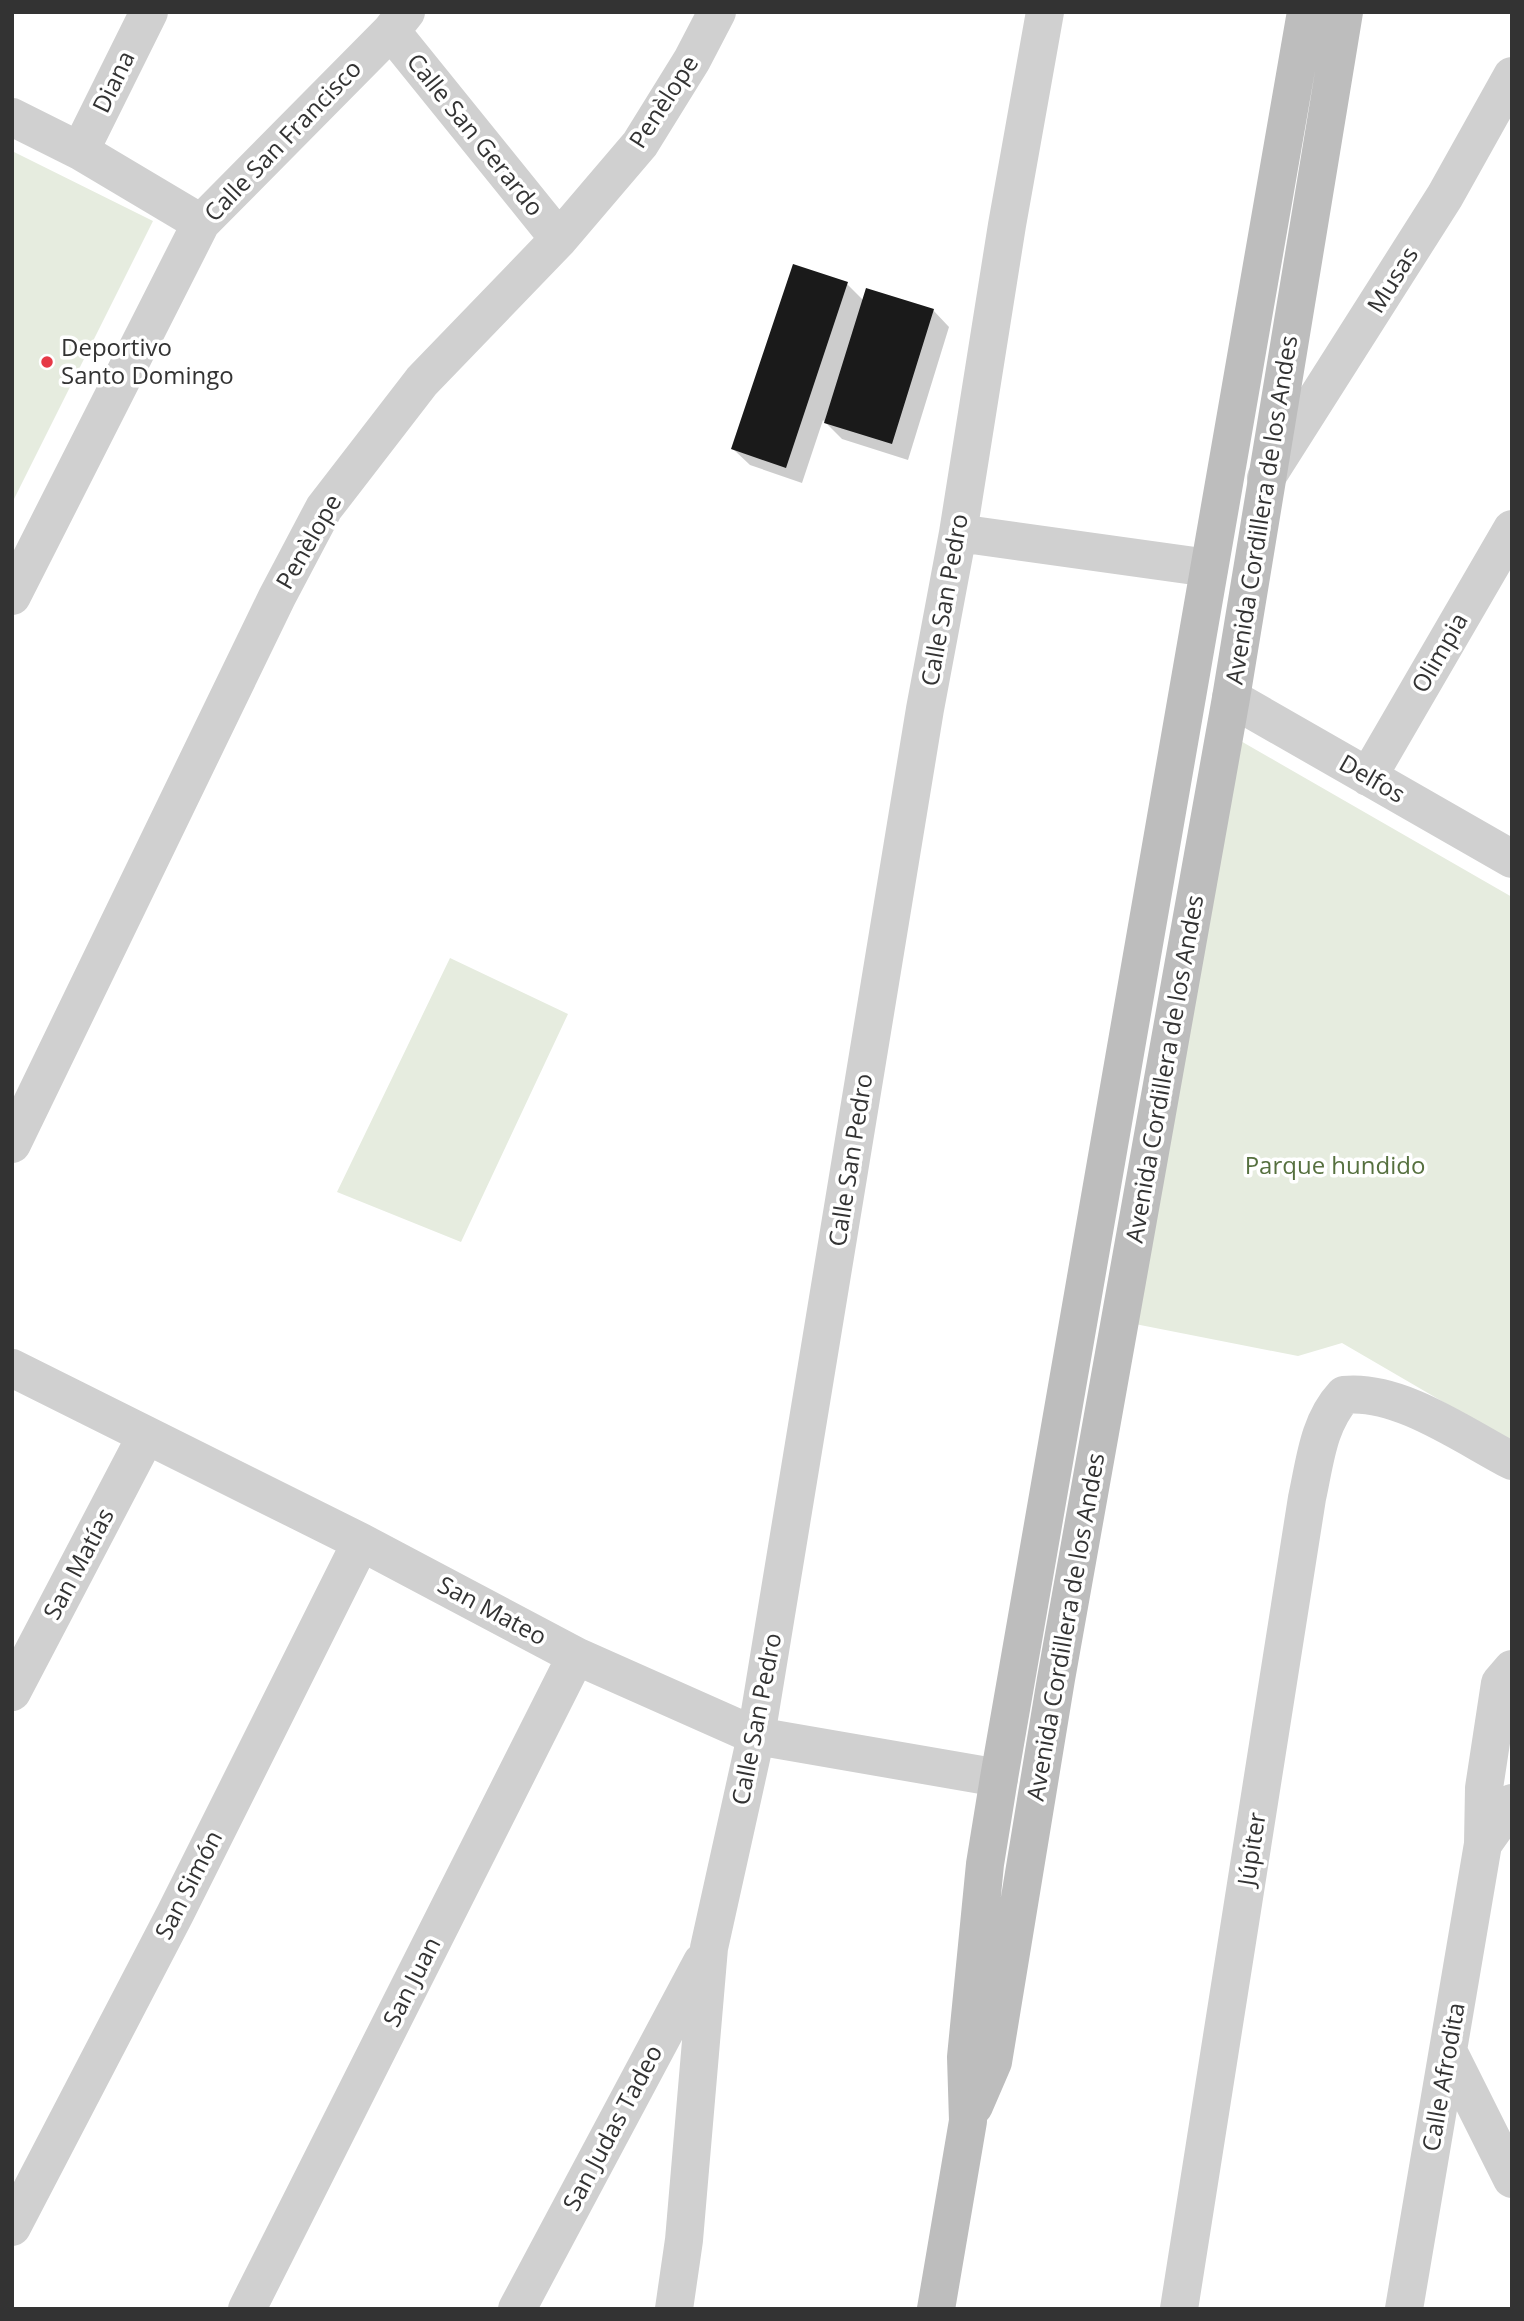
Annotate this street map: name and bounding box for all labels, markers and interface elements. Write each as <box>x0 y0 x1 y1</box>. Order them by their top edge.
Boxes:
street label: Diana <box>84 45 142 118</box>
street label: Calle San Gerardo <box>400 46 552 222</box>
street label: Penèlope <box>620 48 705 154</box>
street label: Calle San Francisco <box>196 52 368 228</box>
street label: Musas <box>1359 240 1425 319</box>
place label: Deportivo Santo Domingo <box>61 330 234 391</box>
street label: Avenida Cordillera de los Andes <box>1217 333 1304 687</box>
marker: Deportivo Santo Domingo <box>39 354 55 370</box>
street label: Penèlope <box>267 488 348 595</box>
street label: Calle San Pedro <box>912 511 975 689</box>
street label: Olimpia <box>1403 606 1475 698</box>
street label: Delfos <box>1334 746 1412 810</box>
street label: Avenida Cordillera de los Andes <box>1117 892 1210 1245</box>
street label: Calle San Pedro <box>820 1071 879 1249</box>
park label: Parque hundido <box>1245 1148 1425 1181</box>
street label: Avenida Cordillera de los Andes <box>1018 1450 1111 1803</box>
street label: San Matías <box>35 1502 121 1625</box>
street label: San Mateo <box>432 1567 553 1652</box>
street label: Calle San Pedro <box>723 1630 788 1808</box>
street label: Júpiter <box>1228 1810 1273 1890</box>
street label: San Simón <box>146 1824 229 1944</box>
street label: San Juan <box>374 1931 447 2032</box>
street label: Calle Afrodita <box>1413 2000 1472 2154</box>
street label: San Judas Tadeo <box>554 2039 669 2216</box>

